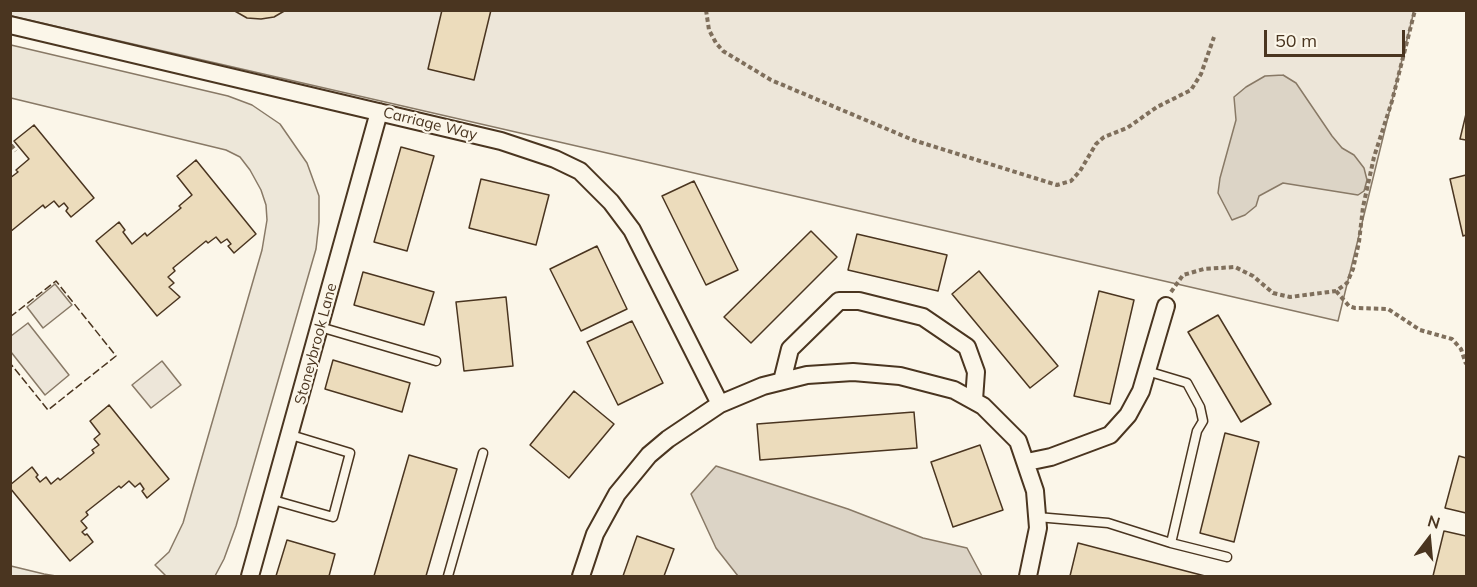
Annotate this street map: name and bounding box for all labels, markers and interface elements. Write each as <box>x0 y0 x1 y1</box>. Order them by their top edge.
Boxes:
scale bar <box>1267 18 1408 56</box>
text: 50 m <box>1275 29 1317 52</box>
street label: Carriage Way <box>381 104 479 144</box>
street label: Stoneybrook Lane <box>291 281 341 407</box>
north arrow <box>1399 509 1459 569</box>
text: N <box>1425 510 1443 533</box>

